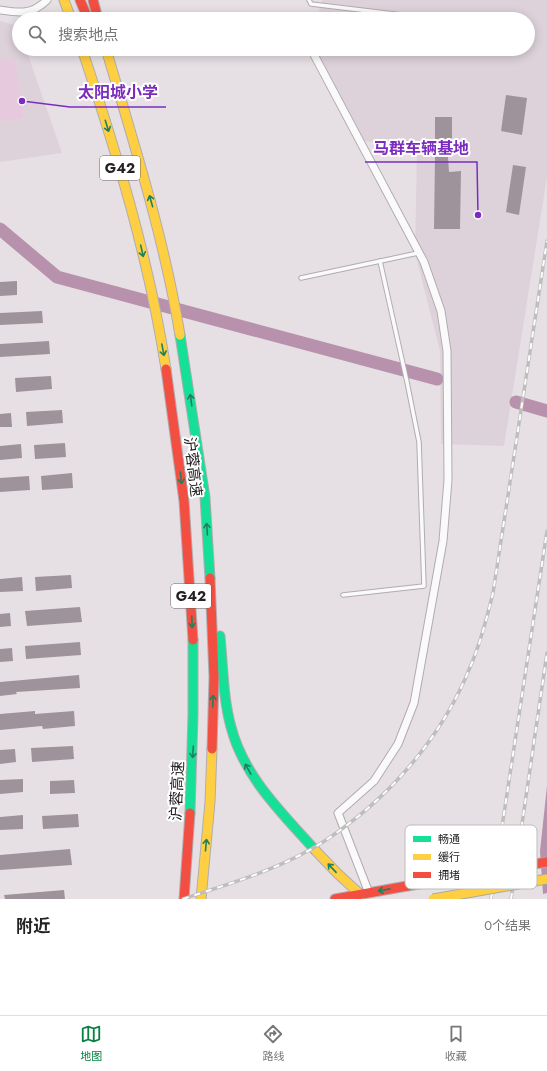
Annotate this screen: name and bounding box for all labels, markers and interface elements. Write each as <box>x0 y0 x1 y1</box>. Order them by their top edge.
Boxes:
search box <box>12 12 535 56</box>
icon: search <box>26 23 48 45</box>
text: 搜索地点 <box>58 24 118 46</box>
callout: 太阳城小学 <box>70 79 166 107</box>
text: 太阳城小学 <box>78 81 158 104</box>
one-way arrow <box>104 119 111 132</box>
callout: 马群车辆基地 <box>365 134 477 162</box>
text: 马群车辆基地 <box>373 137 469 160</box>
road number: G42 <box>100 156 140 180</box>
one-way arrow <box>147 195 154 208</box>
one-way arrow <box>139 244 147 257</box>
one-way arrow <box>159 343 167 356</box>
one-way arrow <box>187 394 195 407</box>
street label: 沪蓉高速 <box>178 436 208 498</box>
one-way arrow <box>177 471 185 484</box>
one-way arrow <box>204 523 211 536</box>
road number: G42 <box>171 584 211 608</box>
one-way arrow <box>188 615 196 628</box>
one-way arrow <box>209 695 217 708</box>
one-way arrow <box>189 745 196 758</box>
street label: 沪蓉高速 <box>164 760 190 822</box>
one-way arrow <box>244 763 252 775</box>
legend <box>405 825 537 889</box>
text: 畅通 <box>438 831 460 847</box>
one-way arrow <box>203 839 210 852</box>
text: 缓行 <box>438 849 460 865</box>
one-way arrow <box>327 863 337 873</box>
text: 拥堵 <box>438 867 460 883</box>
one-way arrow <box>378 886 391 894</box>
text: 附近 <box>16 914 50 938</box>
text: 0个结果 <box>484 916 531 935</box>
tab: 地图 <box>80 1023 102 1064</box>
tab: 路线 <box>262 1023 284 1064</box>
tab: 收藏 <box>445 1023 467 1064</box>

